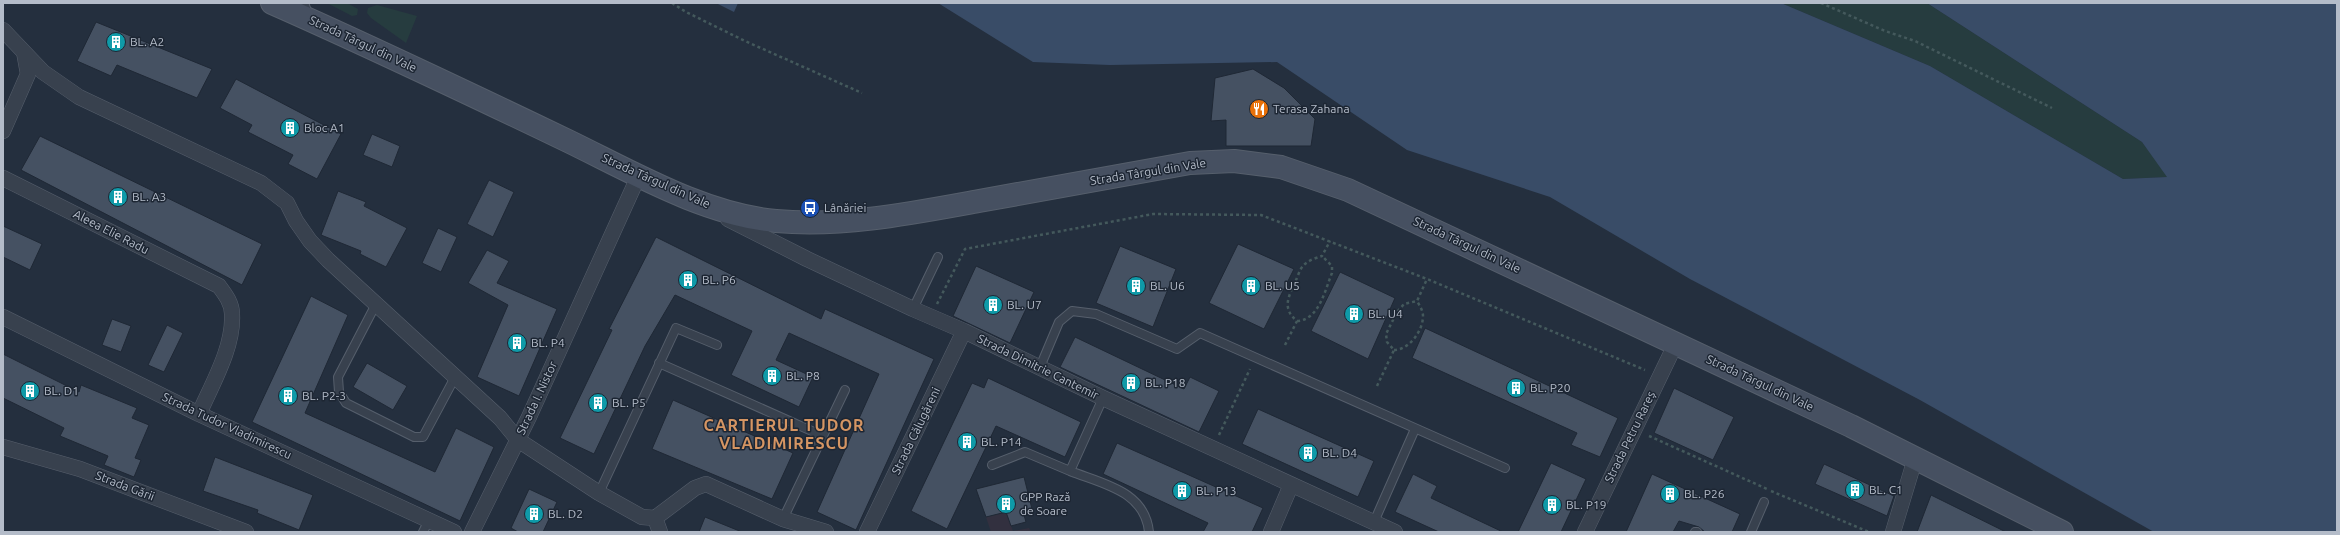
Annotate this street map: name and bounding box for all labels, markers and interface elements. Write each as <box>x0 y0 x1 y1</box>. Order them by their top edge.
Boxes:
street label: Strada Târgul din Vale <box>307 13 419 74</box>
building icon: BL. A2 <box>105 31 127 53</box>
place label: BL. A2 <box>130 35 164 48</box>
restaurant icon: Terasa Zahana <box>1248 98 1270 120</box>
place label: Terasa Zahana <box>1273 102 1350 115</box>
building icon: Bloc A1 <box>279 117 301 139</box>
place label: Bloc A1 <box>304 121 345 134</box>
street label: Strada Târgul din Vale <box>600 151 712 210</box>
street label: Strada Târgul din Vale <box>1089 156 1207 187</box>
building icon: BL. A3 <box>107 186 129 208</box>
place label: BL. A3 <box>132 190 166 203</box>
bus stop icon: Lânăriei <box>799 197 821 219</box>
place label: Lânăriei <box>824 201 866 214</box>
street label: Aleea Elie Radu <box>71 207 151 256</box>
street label: Strada Târgul din Vale <box>1411 214 1523 275</box>
building icon: BL. P6 <box>677 269 699 291</box>
place label: BL. P6 <box>702 273 736 286</box>
building icon: BL. U6 <box>1125 275 1147 297</box>
building icon: BL. U5 <box>1240 275 1262 297</box>
place label: BL. U6 <box>1150 279 1185 292</box>
place label: BL. U5 <box>1265 279 1300 292</box>
building icon: BL. U7 <box>982 294 1004 316</box>
place label: BL. U7 <box>1007 298 1042 311</box>
building icon: BL. U4 <box>1343 303 1365 325</box>
place label: BL. U4 <box>1368 307 1403 320</box>
street label: Strada Dimitrie Cantemir <box>975 331 1101 402</box>
building icon: BL. P4 <box>506 332 528 354</box>
place label: BL. P4 <box>531 336 565 349</box>
street label: Strada Târgul din Vale <box>1704 352 1816 413</box>
street label: Strada I. Nistor <box>514 359 559 437</box>
building icon: BL. P8 <box>761 365 783 387</box>
place label: BL. P8 <box>786 369 820 382</box>
building icon: BL. P18 <box>1120 372 1142 394</box>
place label: BL. P18 <box>1145 376 1186 389</box>
building icon: BL. P20 <box>1505 377 1527 399</box>
building icon: BL. D1 <box>19 380 41 402</box>
place label: BL. P20 <box>1530 381 1571 394</box>
place label: BL. D1 <box>44 384 79 397</box>
building icon: BL. P2-3 <box>277 385 299 407</box>
street label: Strada Călugăreni <box>889 385 942 476</box>
place label: BL. P2-3 <box>302 389 346 402</box>
street label: Strada Petru Rareș <box>1602 389 1657 485</box>
street label: Strada Tudor Vladimirescu <box>161 390 294 461</box>
building icon: BL. P5 <box>587 392 609 414</box>
place label: BL. P5 <box>612 396 646 409</box>
district label: CARTIERUL TUDOR VLADIMIRESCU <box>704 416 864 452</box>
building icon: BL. P14 <box>956 431 978 453</box>
place label: BL. P14 <box>981 435 1022 448</box>
building icon: BL. D4 <box>1297 442 1319 464</box>
place label: BL. D4 <box>1322 446 1357 459</box>
street label: Strada Gării <box>94 468 157 503</box>
building icon: BL. C1 <box>1844 479 1866 501</box>
building icon: BL. P13 <box>1171 480 1193 502</box>
building icon: BL. P26 <box>1659 483 1681 505</box>
place label: BL. C1 <box>1869 483 1903 496</box>
place label: BL. P13 <box>1196 484 1236 497</box>
place label: BL. P26 <box>1684 487 1725 500</box>
place label: GPP Rază de Soare <box>1020 490 1070 517</box>
building icon: GPP Rază de Soare <box>995 493 1017 515</box>
building icon: BL. P19 <box>1541 494 1563 516</box>
place label: BL. P19 <box>1566 498 1606 511</box>
building icon: BL. D2 <box>523 503 545 525</box>
place label: BL. D2 <box>548 507 583 520</box>

